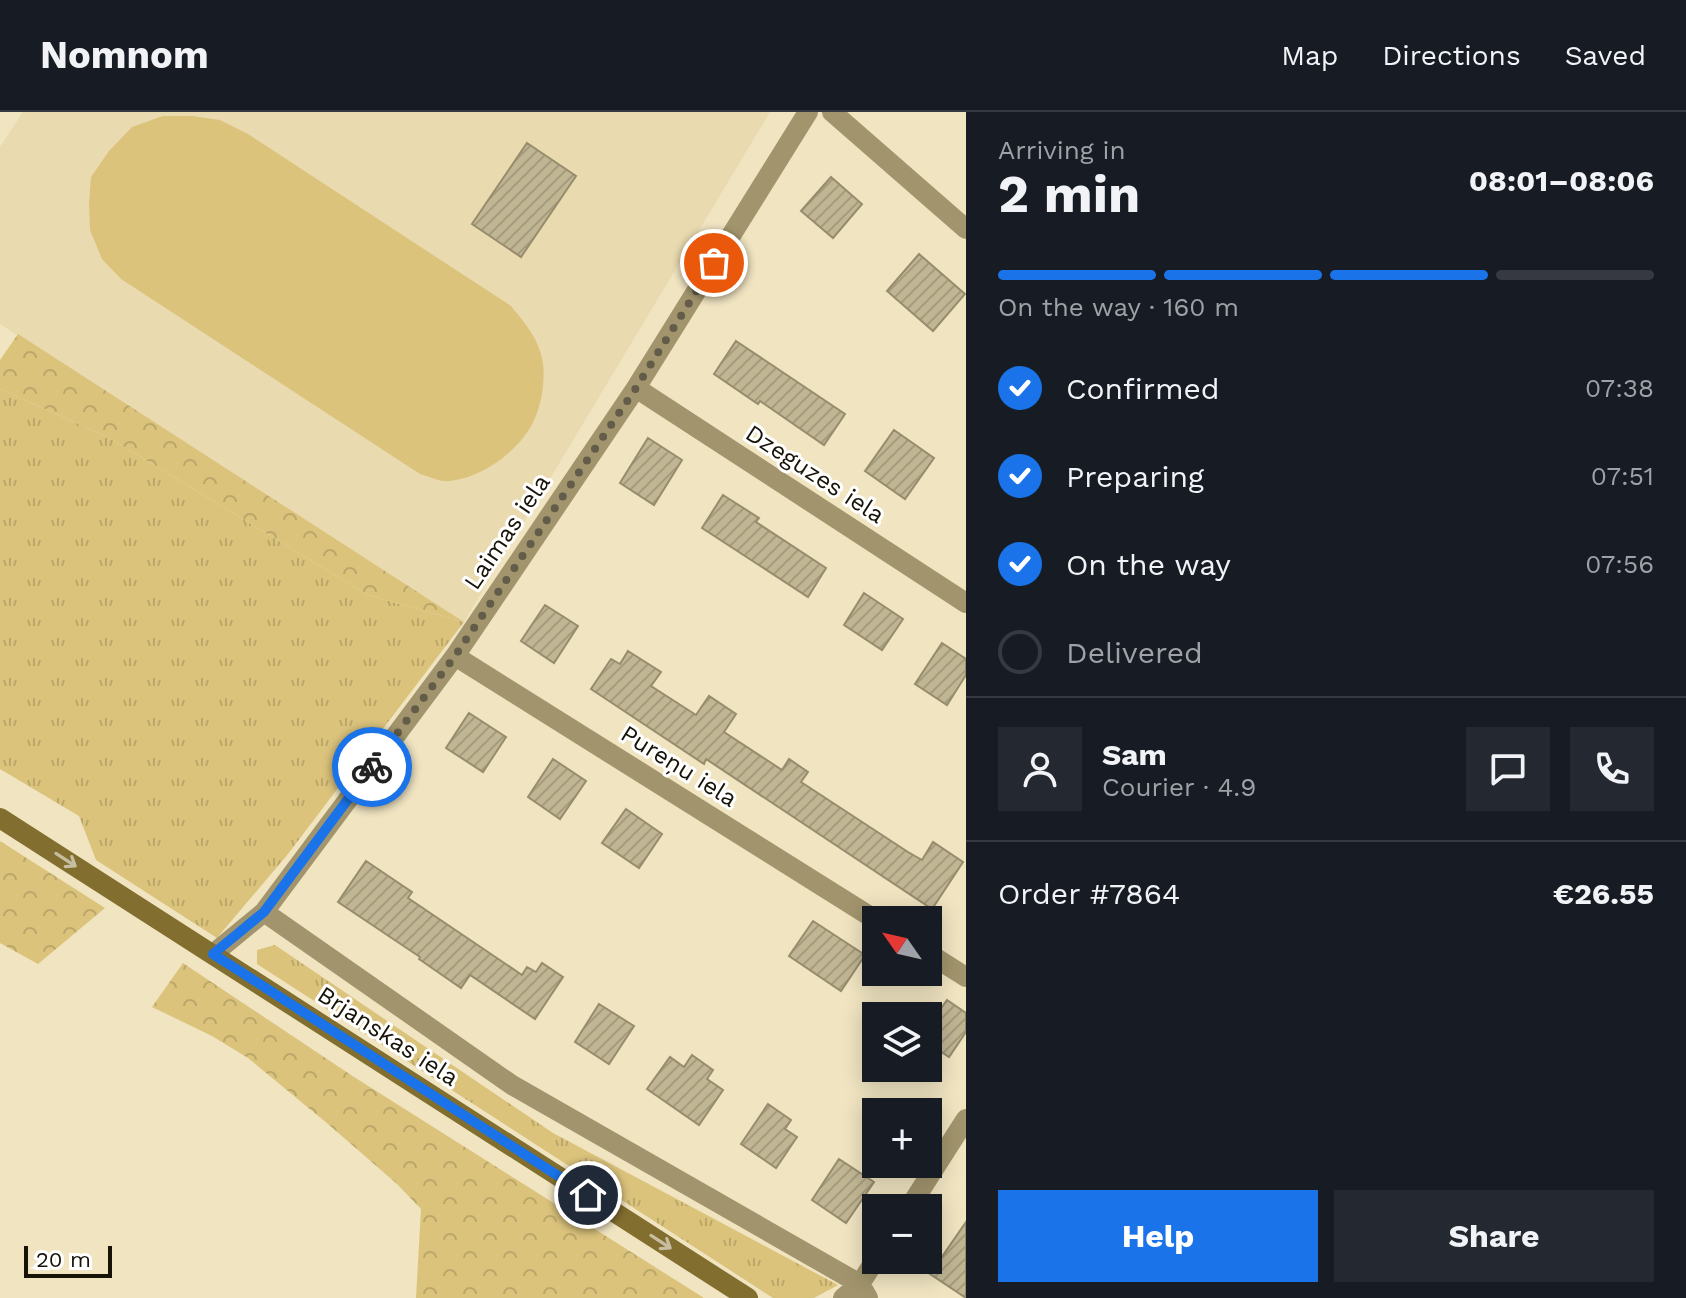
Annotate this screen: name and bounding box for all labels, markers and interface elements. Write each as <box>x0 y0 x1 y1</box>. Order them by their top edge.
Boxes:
text: Nomnom <box>40 33 209 77</box>
text: Map <box>1281 39 1338 72</box>
text: Directions <box>1382 39 1521 72</box>
text: Saved <box>1565 39 1646 72</box>
text: Arriving in <box>998 135 1126 165</box>
text: 08:01–08:06 <box>1469 163 1654 198</box>
text: 2 min <box>998 164 1140 225</box>
pin <box>680 229 748 297</box>
icon: bag <box>692 241 736 285</box>
text: On the way · 160 m <box>998 292 1239 322</box>
icon: check <box>998 366 1042 410</box>
text: Confirmed <box>1066 371 1220 406</box>
text: 07:38 <box>1585 373 1654 403</box>
street label: Dzeguzes iela <box>740 419 890 529</box>
icon: check <box>998 454 1042 498</box>
text: Preparing <box>1066 459 1204 494</box>
text: 07:51 <box>1591 461 1654 491</box>
street label: Laimas iela <box>458 469 556 595</box>
icon: check <box>998 542 1042 586</box>
text: On the way <box>1066 547 1231 582</box>
text: 07:56 <box>1585 549 1654 579</box>
text: Delivered <box>1066 635 1203 670</box>
street label: Pureņu iela <box>616 719 742 813</box>
courier <box>332 727 412 807</box>
button: person <box>998 727 1082 811</box>
button: chat <box>1466 727 1550 811</box>
button: phone <box>1570 727 1654 811</box>
text: Sam <box>1102 737 1167 772</box>
icon: bike <box>350 745 394 789</box>
text: Courier · 4.9 <box>1102 772 1256 802</box>
one-way arrow <box>54 852 77 868</box>
text: Order #7864 <box>998 876 1180 911</box>
text: €26.55 <box>1553 876 1654 911</box>
north arrow <box>862 906 942 986</box>
map controls <box>862 906 942 1274</box>
street label: Brjanskas iela <box>312 980 464 1092</box>
button: layers <box>862 1002 942 1082</box>
button: + <box>862 1098 942 1178</box>
pin <box>554 1161 622 1229</box>
icon: home <box>566 1173 610 1217</box>
button: Help <box>998 1190 1318 1282</box>
button: Share <box>1334 1190 1654 1282</box>
button: − <box>862 1194 942 1274</box>
one-way arrow <box>650 1234 672 1251</box>
scale bar <box>24 1242 112 1278</box>
text: 20 m <box>36 1247 91 1272</box>

